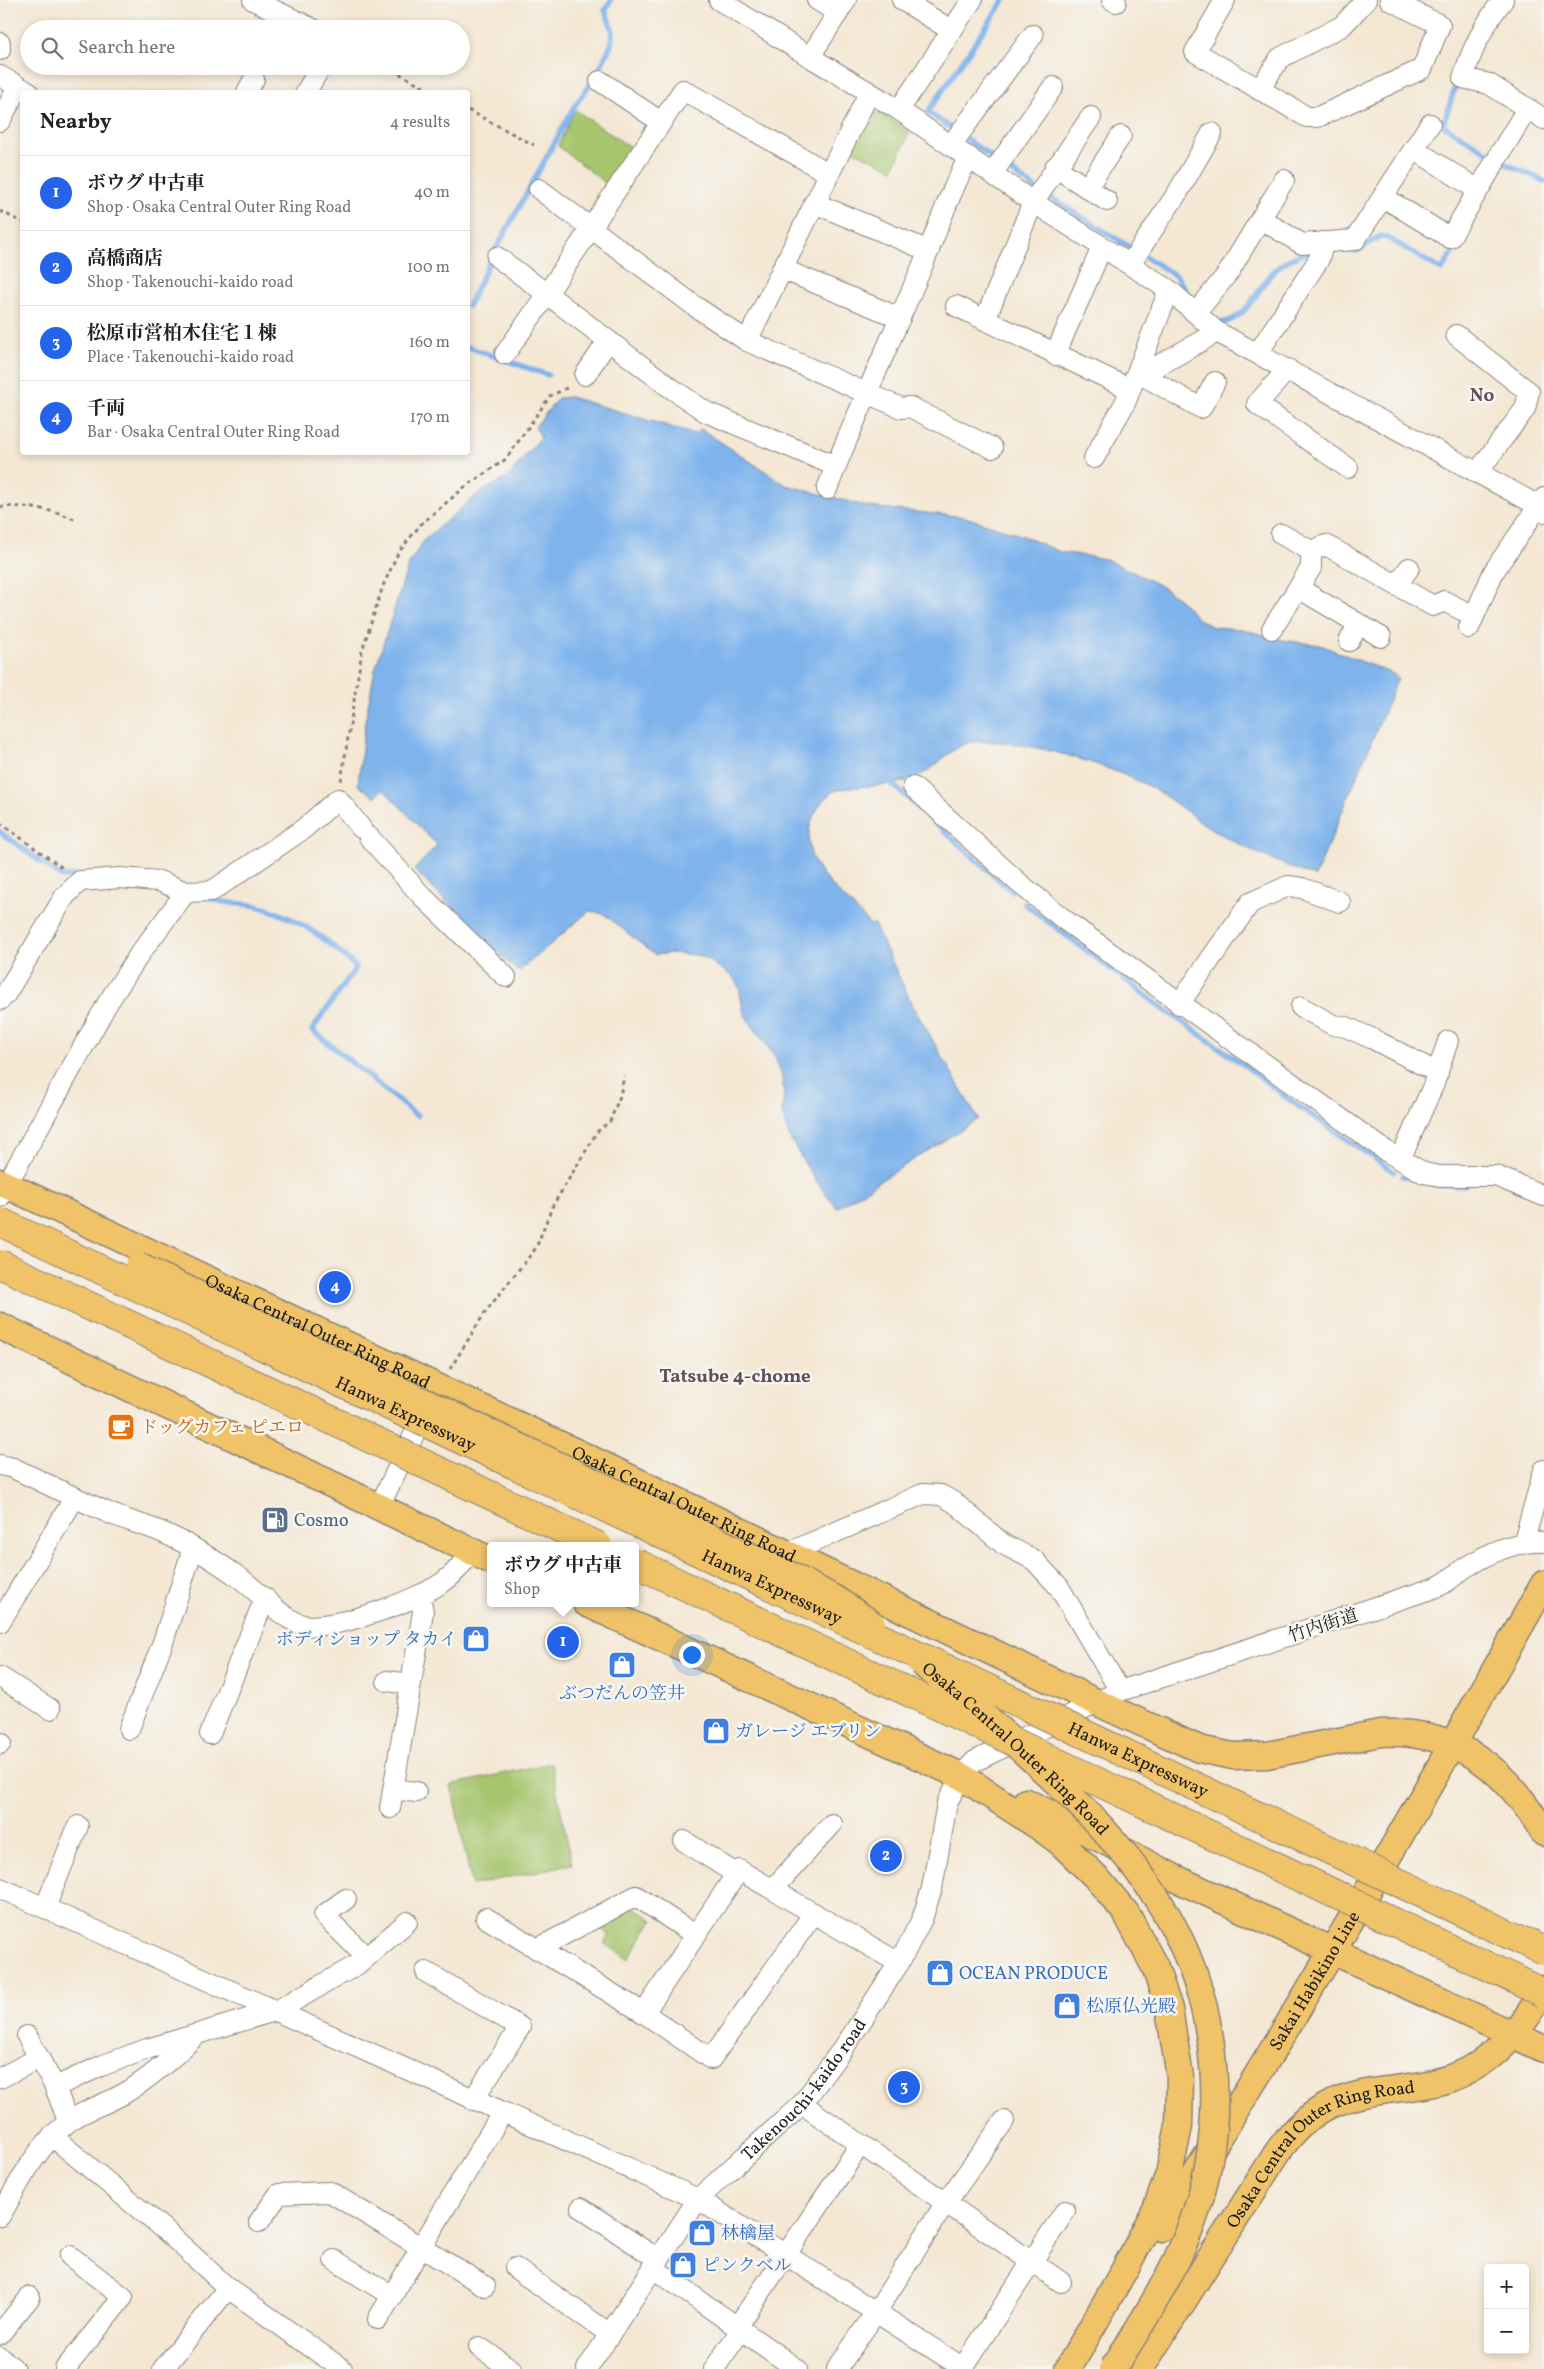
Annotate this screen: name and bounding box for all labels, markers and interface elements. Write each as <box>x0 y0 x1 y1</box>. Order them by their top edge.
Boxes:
search box <box>20 20 470 75</box>
icon: search <box>38 34 66 62</box>
text: Search here <box>78 35 175 61</box>
text: Nearby <box>40 108 111 137</box>
text: 4 results <box>390 112 450 134</box>
text: ボウグ 中古車 <box>87 171 205 197</box>
text: 1 <box>53 182 59 204</box>
text: 40 m <box>414 182 450 204</box>
text: Shop · Osaka Central Outer Ring Road <box>87 197 351 219</box>
text: 高橋商店 <box>87 246 163 272</box>
text: 2 <box>52 257 60 279</box>
text: 100 m <box>407 257 450 279</box>
text: Shop · Takenouchi-kaido road <box>87 272 293 294</box>
text: 松原市営柏木住宅１棟 <box>87 321 277 347</box>
text: 3 <box>52 332 60 354</box>
text: 160 m <box>409 332 450 354</box>
text: Place · Takenouchi-kaido road <box>87 347 294 369</box>
district label: No <box>1470 383 1494 409</box>
text: 千両 <box>87 396 125 422</box>
text: 4 <box>51 407 61 429</box>
text: 170 m <box>410 407 450 429</box>
text: Bar · Osaka Central Outer Ring Road <box>87 422 340 444</box>
pin: 4 <box>319 1268 351 1306</box>
street label: Osaka Central Outer Ring Road <box>200 1269 434 1396</box>
district label: Tatsube 4-chome <box>659 1364 811 1390</box>
street label: Hanwa Expressway <box>331 1371 480 1459</box>
cafe icon: ドッグカフェ ピエロ <box>106 1412 136 1442</box>
place label: ドッグカフェ ピエロ <box>140 1416 304 1441</box>
street label: Osaka Central Outer Ring Road <box>567 1441 800 1570</box>
fuel station icon: Cosmo <box>260 1505 290 1535</box>
place label: Cosmo <box>294 1509 349 1534</box>
popup <box>487 1542 639 1607</box>
street label: Hanwa Expressway <box>697 1544 846 1632</box>
text: ボウグ 中古車 <box>504 1553 622 1579</box>
text: Shop <box>504 1579 540 1601</box>
street label: 竹内街道 <box>1285 1603 1362 1649</box>
pin: 1 <box>547 1623 579 1661</box>
shop icon: ボディショップ タカイ <box>461 1624 491 1654</box>
place label: ボディショップ タカイ <box>276 1628 457 1653</box>
your location <box>679 1642 705 1668</box>
shop icon: ぶつだんの笠井 <box>607 1650 637 1680</box>
street label: Osaka Central Outer Ring Road <box>916 1657 1114 1842</box>
place label: ぶつだんの笠井 <box>559 1682 685 1707</box>
shop icon: ガレージ エブリン <box>701 1716 731 1746</box>
street label: Hanwa Expressway <box>1063 1717 1213 1805</box>
place label: ガレージ エブリン <box>735 1720 882 1745</box>
pin: 2 <box>870 1837 902 1875</box>
street label: Sakai Habikino Line <box>1264 1907 1367 2056</box>
shop icon: OCEAN PRODUCE <box>925 1958 955 1988</box>
place label: OCEAN PRODUCE <box>959 1962 1108 1987</box>
shop icon: 松原仏光殿 <box>1052 1991 1082 2021</box>
place label: 松原仏光殿 <box>1086 1995 1176 2020</box>
street label: Takenouchi-kaido road <box>736 2014 874 2167</box>
pin: 3 <box>888 2068 920 2106</box>
street label: Osaka Central Outer Ring Road <box>1221 2075 1417 2234</box>
shop icon: 林檎屋 <box>687 2218 717 2248</box>
place label: 林檎屋 <box>721 2222 775 2247</box>
shop icon: ピンクベル <box>668 2250 698 2280</box>
place label: ピンクベル <box>702 2254 792 2279</box>
map controls <box>1484 2264 1529 2354</box>
button: + <box>1484 2264 1529 2309</box>
button: − <box>1484 2309 1529 2354</box>

